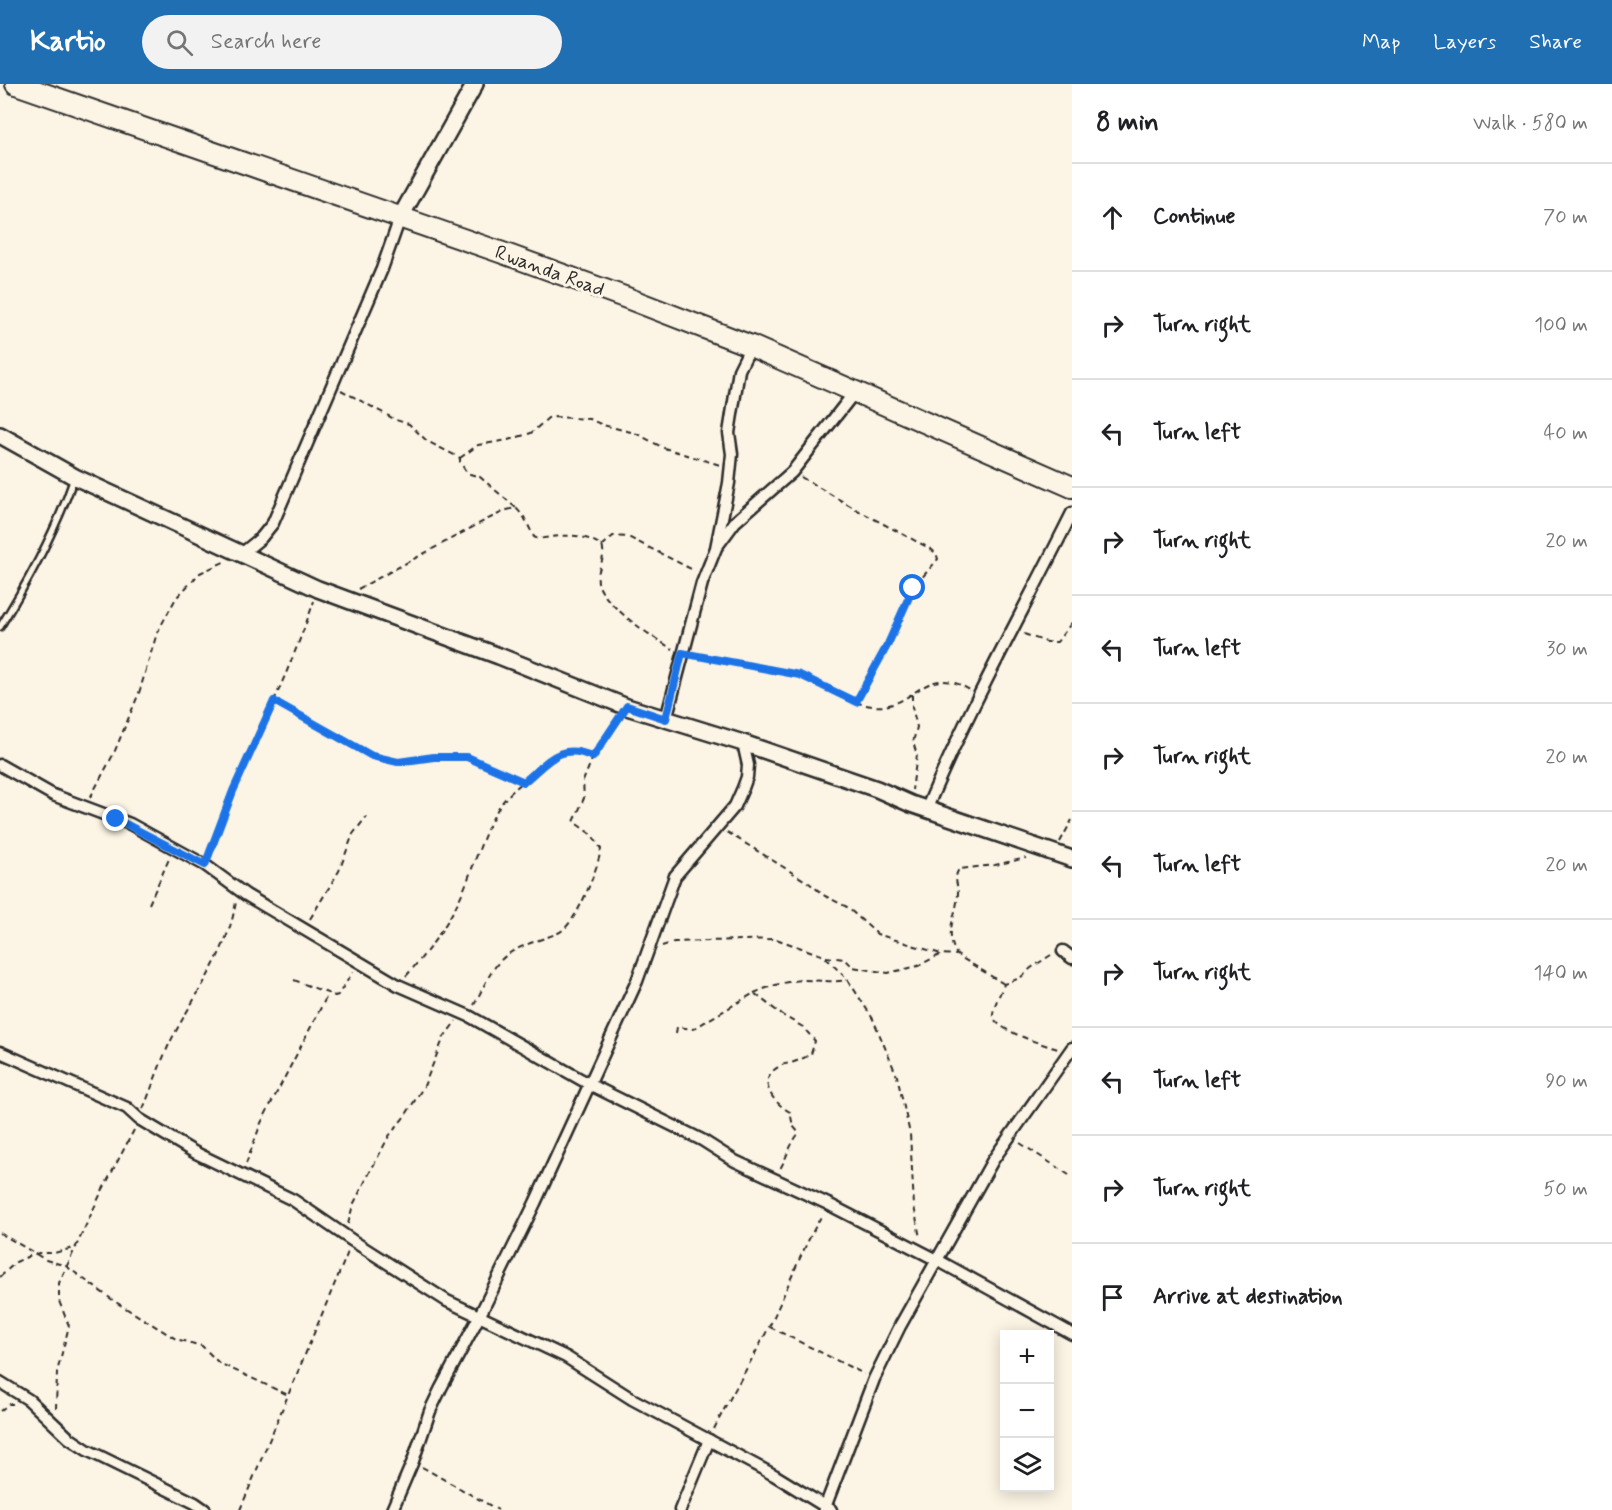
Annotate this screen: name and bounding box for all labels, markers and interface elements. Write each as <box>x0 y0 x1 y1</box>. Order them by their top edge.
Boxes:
search box <box>142 15 562 69</box>
text: Kartio <box>30 24 106 61</box>
icon: search <box>163 26 196 59</box>
text: Search here <box>211 28 322 56</box>
text: Map <box>1362 28 1400 56</box>
text: Layers <box>1433 28 1496 56</box>
text: Share <box>1529 28 1582 56</box>
text: 8 min <box>1096 106 1159 140</box>
text: Walk · 580 m <box>1473 110 1588 137</box>
icon: ahead <box>1096 201 1129 234</box>
text: Continue <box>1153 203 1235 231</box>
text: 70 m <box>1543 204 1588 231</box>
street label: Rwanda Road <box>491 239 608 304</box>
icon: right <box>1096 309 1129 342</box>
text: Turn right <box>1153 311 1251 339</box>
text: 100 m <box>1534 312 1588 339</box>
icon: left <box>1096 417 1129 450</box>
text: Turn left <box>1153 419 1241 447</box>
text: 40 m <box>1544 420 1588 447</box>
icon: right <box>1096 525 1129 558</box>
text: Turn right <box>1153 527 1251 555</box>
text: 20 m <box>1545 528 1588 555</box>
route start <box>899 574 925 600</box>
icon: left <box>1096 633 1129 666</box>
text: Turn left <box>1153 635 1241 663</box>
text: 30 m <box>1546 636 1588 663</box>
icon: right <box>1096 741 1129 774</box>
text: Turn right <box>1153 743 1251 771</box>
text: 20 m <box>1545 744 1588 771</box>
route end <box>102 805 128 831</box>
icon: left <box>1096 849 1129 882</box>
text: Turn left <box>1153 851 1241 879</box>
text: 20 m <box>1545 852 1588 879</box>
icon: right <box>1096 957 1129 990</box>
text: Turn right <box>1153 959 1251 987</box>
text: 140 m <box>1534 960 1588 987</box>
icon: left <box>1096 1065 1129 1098</box>
text: Turn left <box>1153 1067 1241 1095</box>
text: 90 m <box>1545 1068 1588 1095</box>
icon: right <box>1096 1173 1129 1206</box>
text: Turn right <box>1153 1175 1251 1203</box>
text: 50 m <box>1543 1176 1588 1203</box>
icon: arrive <box>1096 1281 1129 1314</box>
text: Arrive at destination <box>1153 1283 1343 1311</box>
map controls <box>1000 1330 1054 1492</box>
button: + <box>1000 1330 1054 1384</box>
button: − <box>1000 1384 1054 1438</box>
button: layers <box>1000 1438 1054 1492</box>

